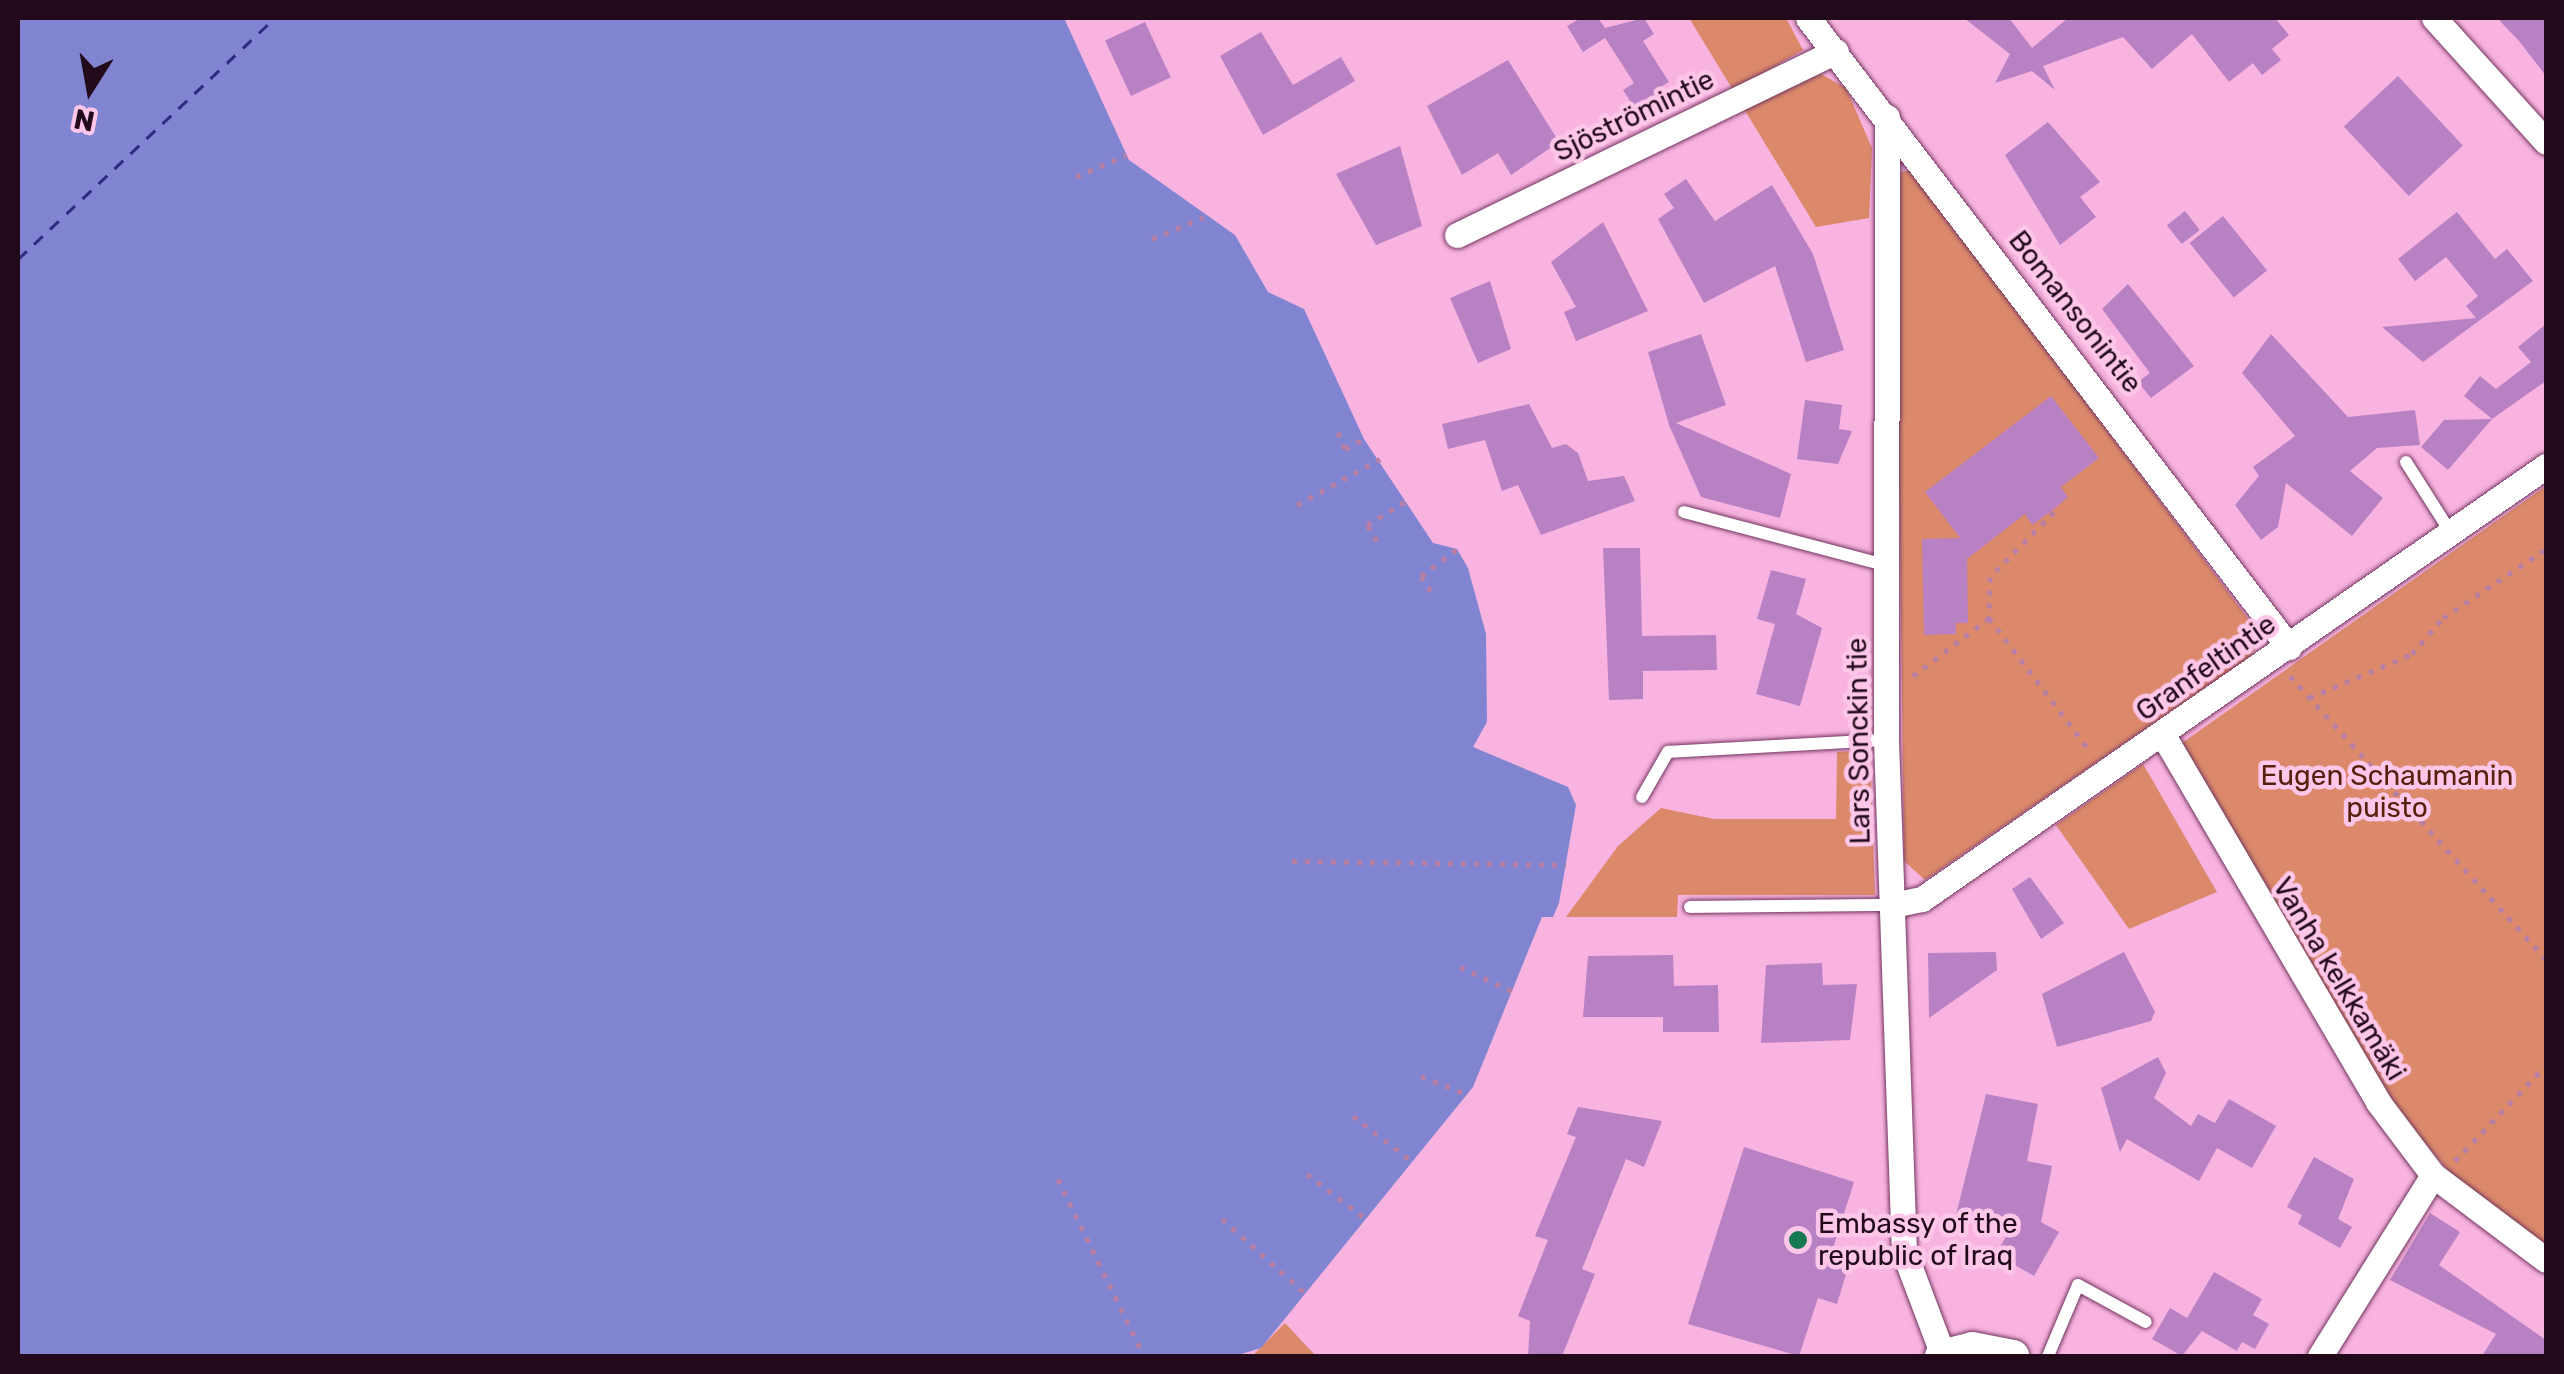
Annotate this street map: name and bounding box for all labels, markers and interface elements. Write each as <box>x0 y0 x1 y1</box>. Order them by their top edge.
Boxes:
north arrow <box>40 40 140 140</box>
street label: Sjöströmintie <box>1548 63 1720 169</box>
text: N <box>71 102 97 138</box>
street label: Bomansonintie <box>2001 224 2149 400</box>
street label: Granfeltintie <box>2130 608 2282 728</box>
street label: Lars Sonckin tie <box>1840 637 1878 845</box>
park label: Eugen Schaumanin puisto <box>2260 759 2514 825</box>
street label: Vanha kelkkamäki <box>2265 872 2413 1086</box>
place label: Embassy of the republic of Iraq <box>1818 1207 2020 1273</box>
marker: Embassy of the republic of Iraq <box>1787 1229 1809 1251</box>

